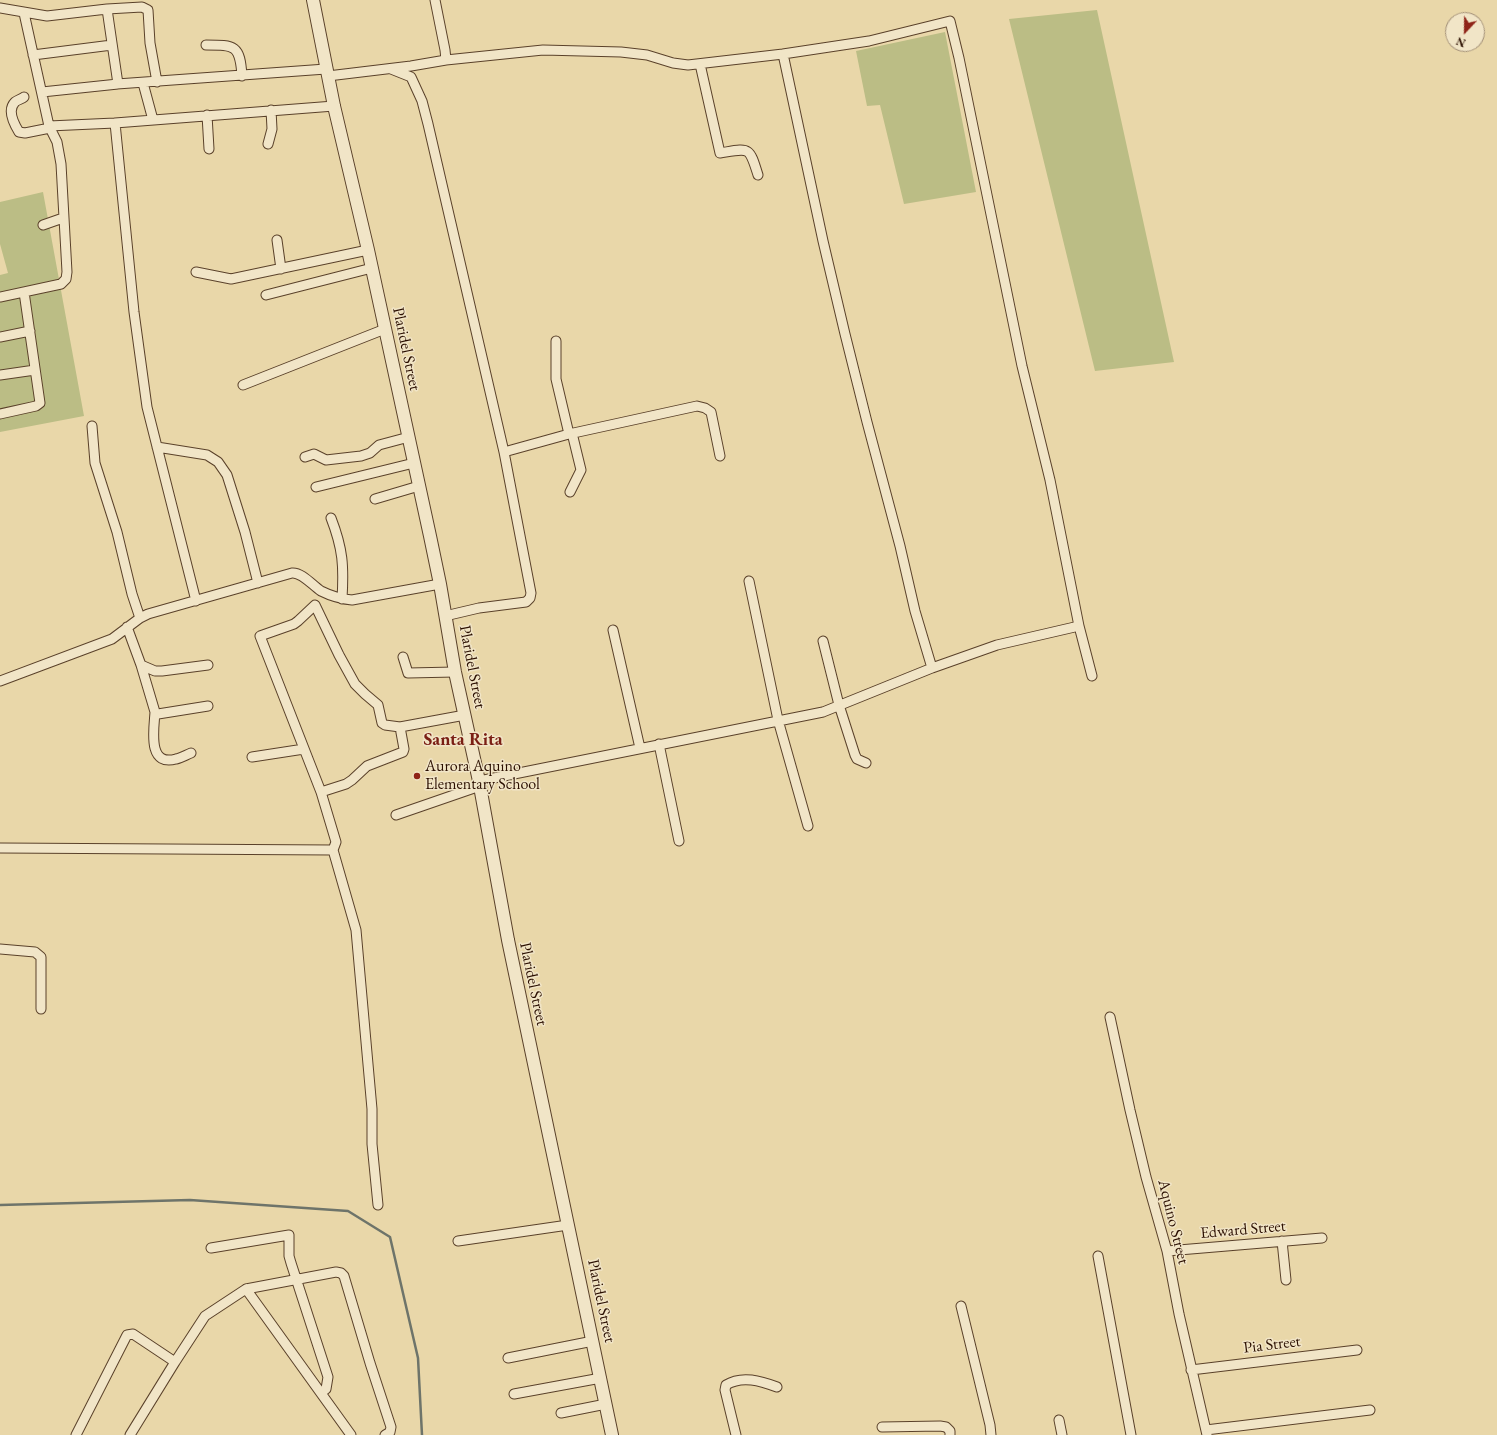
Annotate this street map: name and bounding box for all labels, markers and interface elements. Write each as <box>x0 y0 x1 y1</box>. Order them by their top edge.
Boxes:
north arrow <box>1445 12 1485 52</box>
text: N <box>1454 34 1468 50</box>
street label: Plaridel Street <box>388 306 424 392</box>
street label: Plaridel Street <box>454 624 490 710</box>
district label: Santa Rita <box>423 729 503 751</box>
place label: Aurora Aquino Elementary School <box>425 757 540 795</box>
marker: Aurora Aquino Elementary School <box>412 771 422 781</box>
street label: Plaridel Street <box>515 941 551 1027</box>
street label: Aquino Street <box>1153 1178 1193 1266</box>
street label: Edward Street <box>1200 1217 1286 1243</box>
street label: Plaridel Street <box>583 1258 619 1344</box>
street label: Pia Street <box>1242 1332 1302 1358</box>

